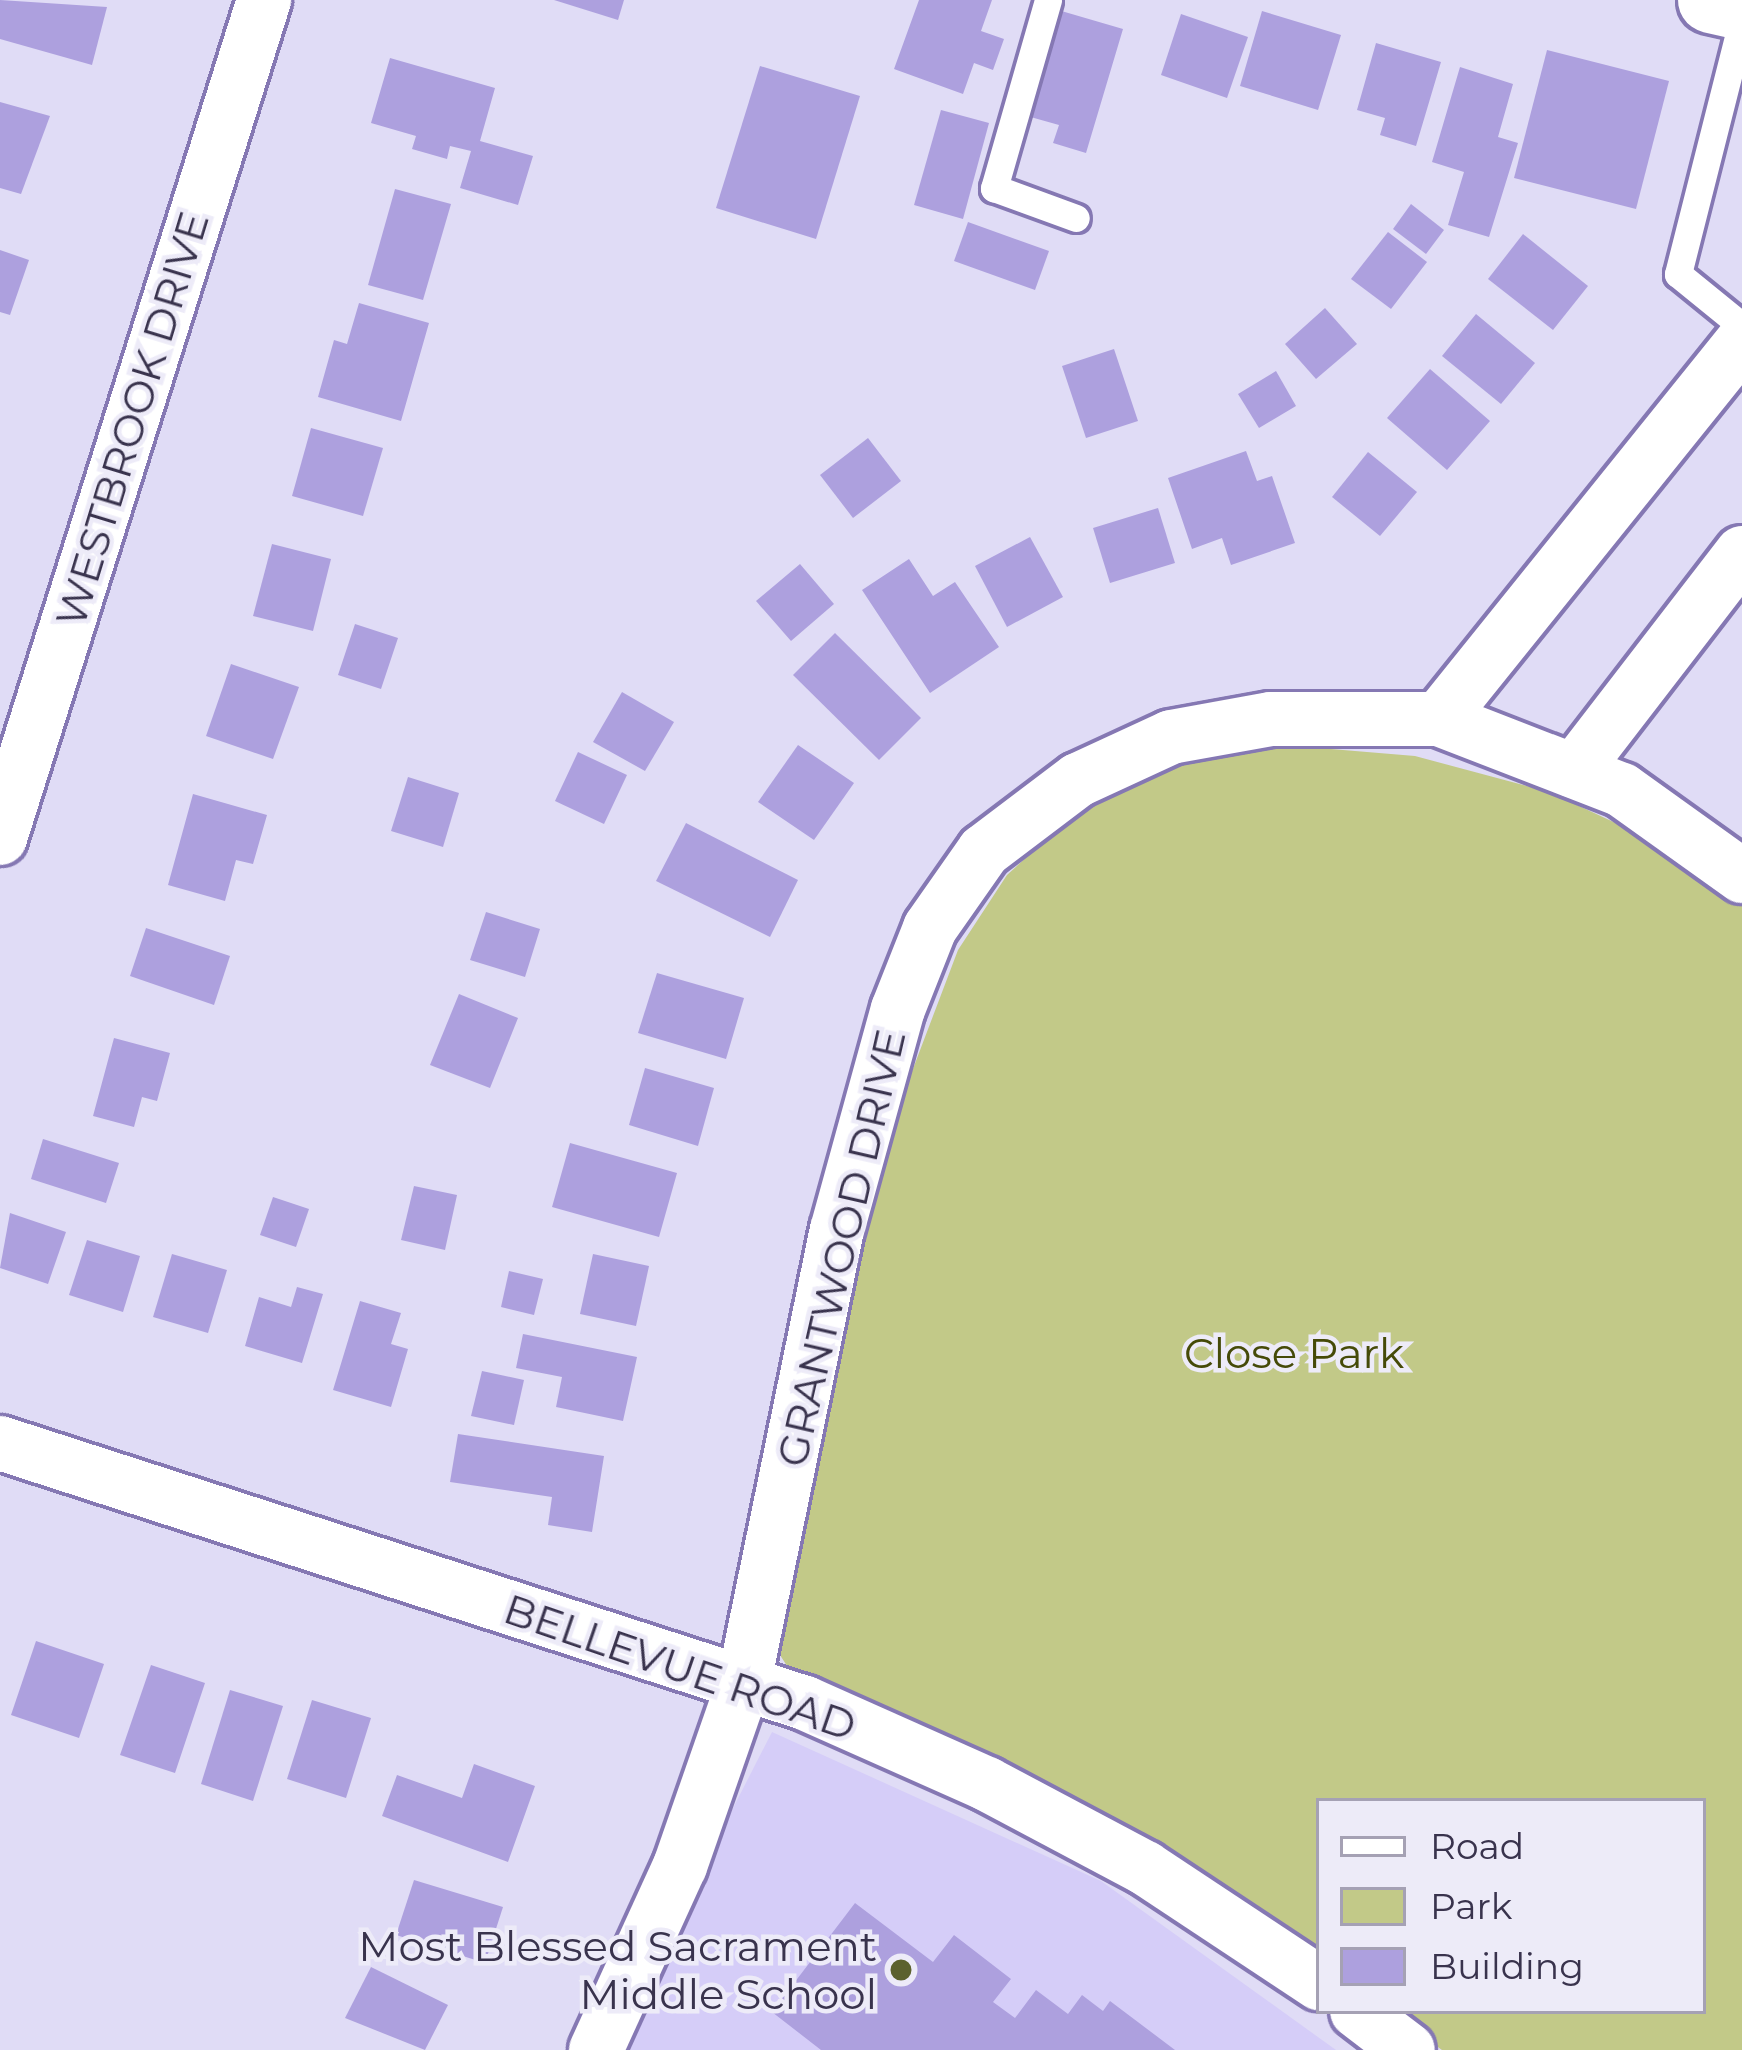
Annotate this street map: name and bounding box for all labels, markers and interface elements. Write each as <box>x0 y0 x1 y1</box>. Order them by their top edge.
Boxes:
street label: WESTBROOK DRIVE <box>45 206 219 632</box>
street label: GRANTWOOD DRIVE <box>766 1025 916 1471</box>
park label: Close Park <box>1184 1328 1404 1378</box>
street label: BELLEVUE ROAD <box>498 1583 862 1751</box>
legend <box>1316 1798 1706 2014</box>
text: Road <box>1430 1824 1524 1868</box>
text: Park <box>1430 1884 1512 1928</box>
place label: Most Blessed Sacrament Middle School <box>358 1921 877 2020</box>
text: Building <box>1430 1944 1584 1988</box>
marker: Most Blessed Sacrament Middle School <box>888 1957 914 1983</box>

